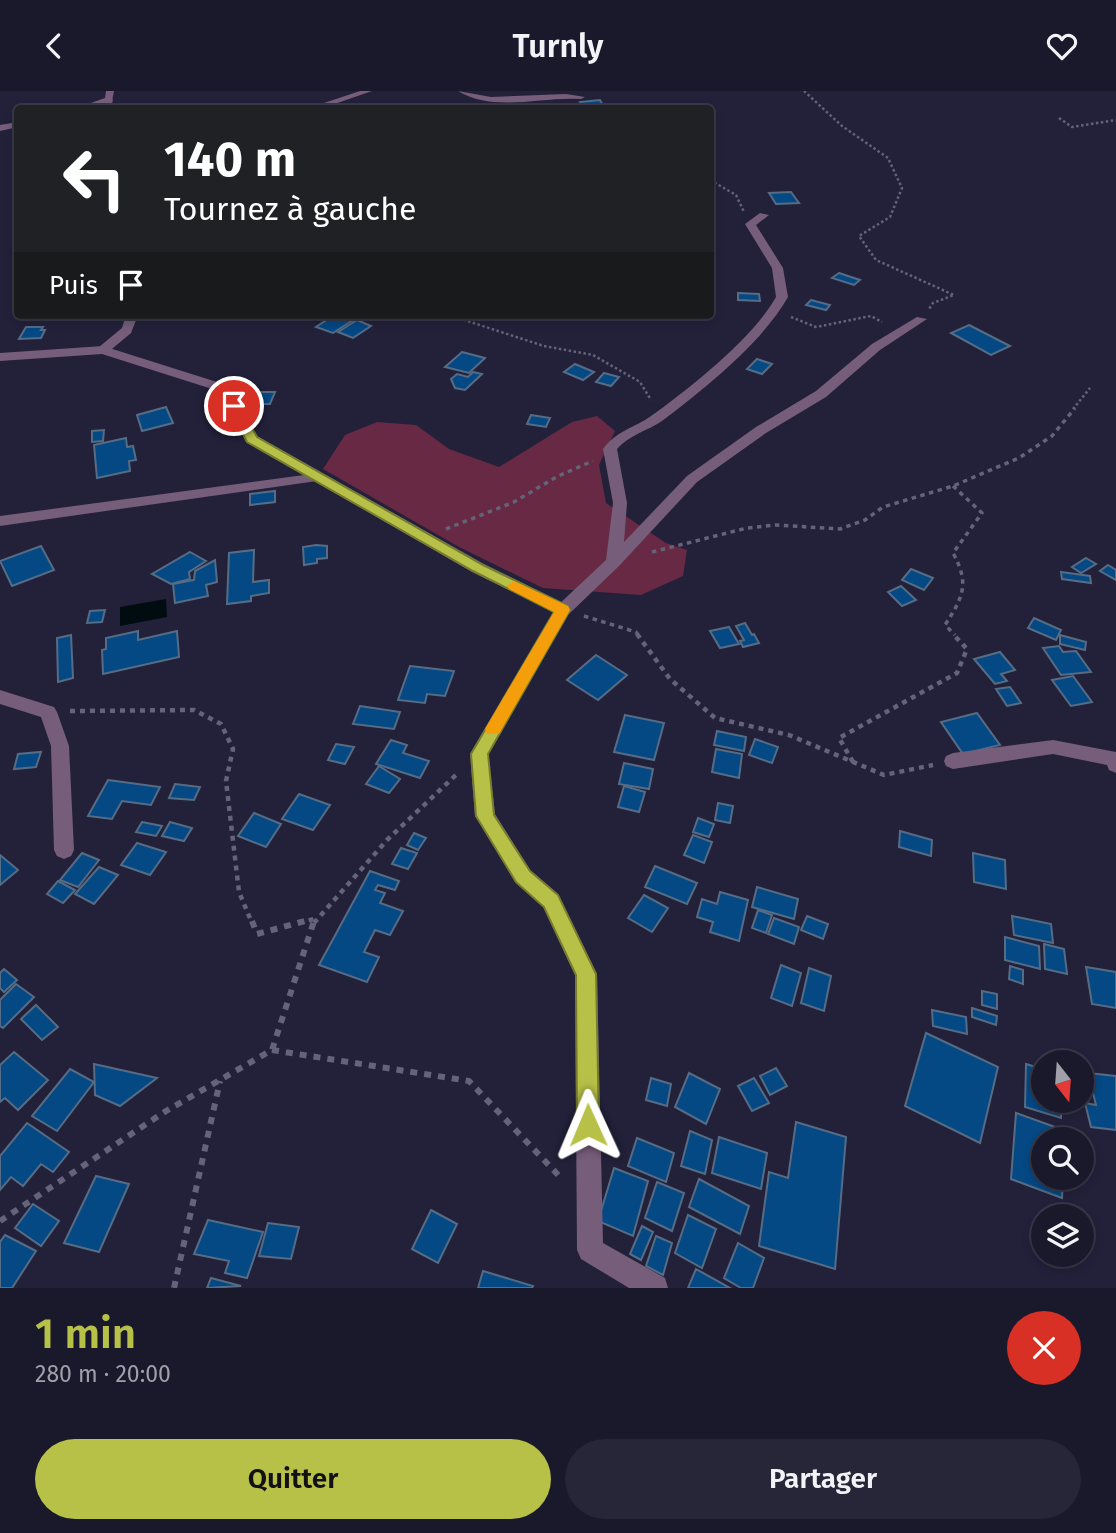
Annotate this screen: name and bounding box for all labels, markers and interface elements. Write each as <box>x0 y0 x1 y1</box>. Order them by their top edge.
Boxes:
icon: back <box>35 27 73 65</box>
text: Turnly <box>513 27 603 65</box>
icon: heart <box>1043 27 1081 65</box>
text: 140 m <box>164 130 296 189</box>
icon: left <box>49 133 140 224</box>
text: Tournez à gauche <box>164 190 416 228</box>
icon: arrive <box>112 266 150 304</box>
text: Puis <box>49 270 98 301</box>
pin <box>204 376 264 436</box>
icon: arrive <box>215 387 253 425</box>
north arrow <box>1031 1050 1094 1113</box>
map controls <box>1031 1050 1094 1267</box>
position arrow <box>551 1088 625 1162</box>
button: search <box>1031 1127 1094 1190</box>
button: layers <box>1031 1204 1094 1267</box>
text: 1 min <box>35 1309 136 1359</box>
button: close <box>1007 1311 1081 1385</box>
text: 280 m · 20:00 <box>35 1360 171 1388</box>
button: Quitter <box>35 1439 551 1519</box>
button: Partager <box>565 1439 1081 1519</box>

